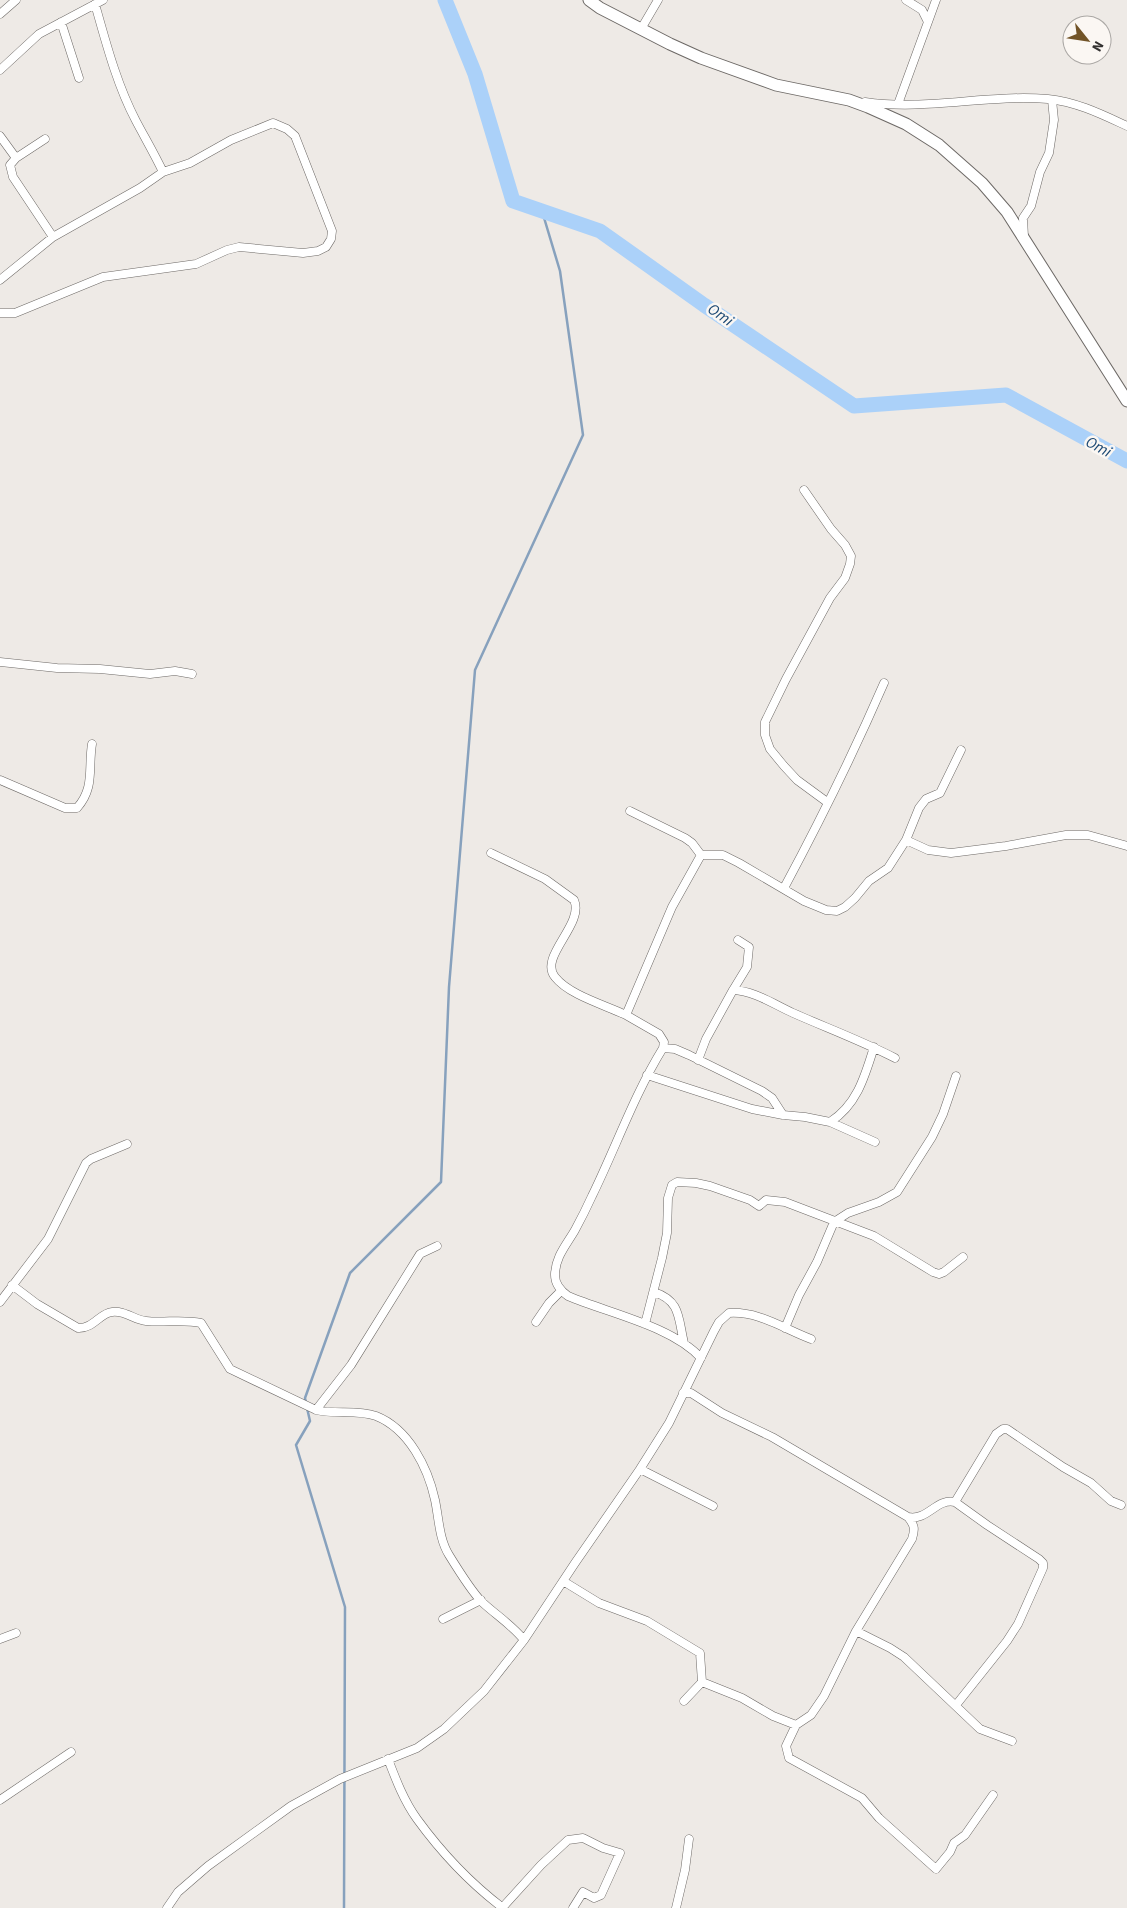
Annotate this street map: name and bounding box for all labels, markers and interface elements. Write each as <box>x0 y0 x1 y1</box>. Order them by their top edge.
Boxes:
north arrow <box>1062 15 1112 65</box>
text: N <box>1086 37 1108 55</box>
water label: Omi <box>703 298 738 332</box>
water label: Omi <box>1082 431 1116 463</box>

